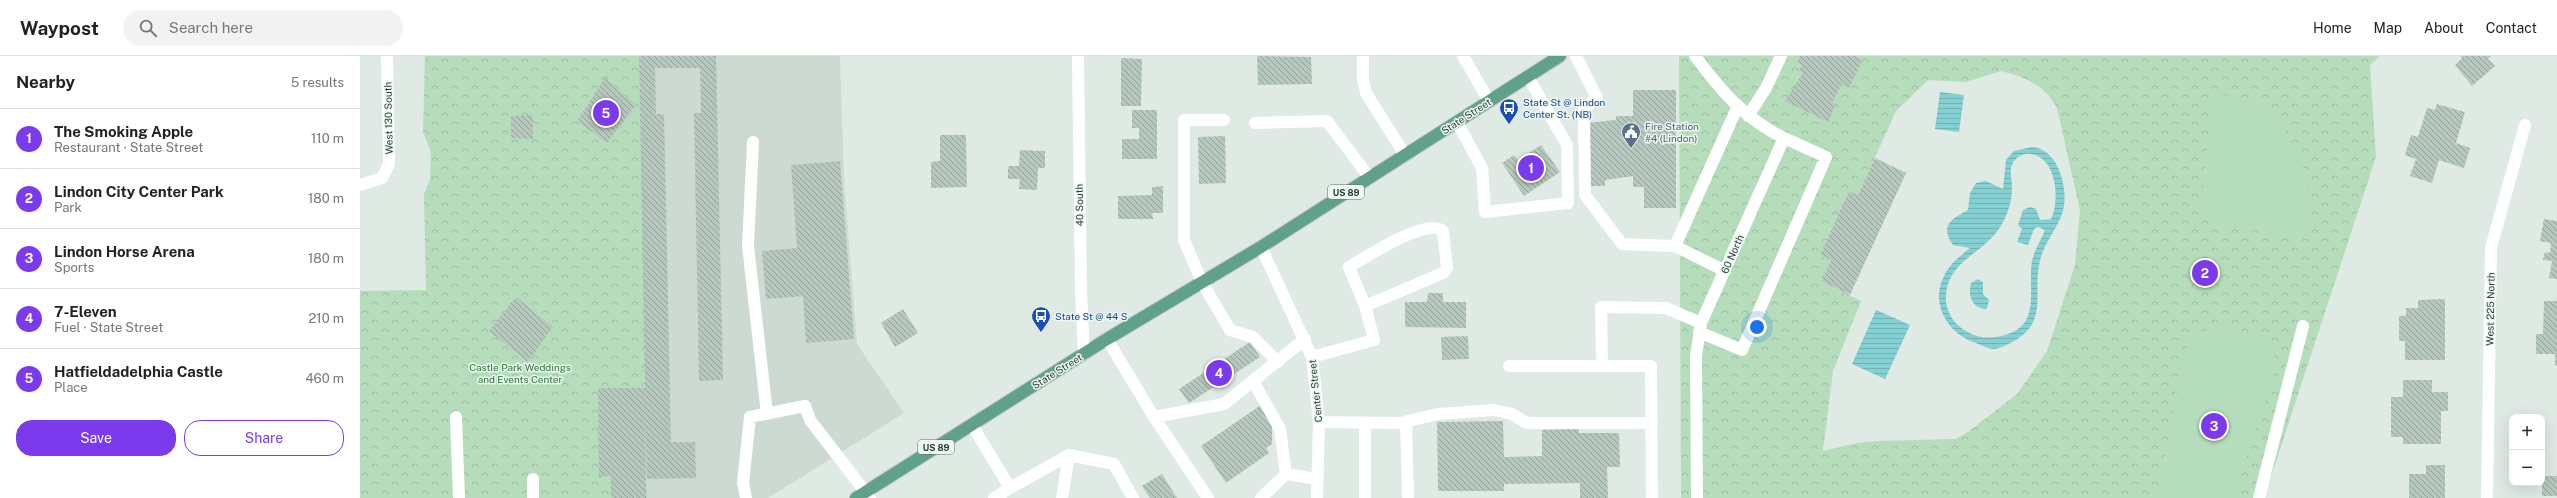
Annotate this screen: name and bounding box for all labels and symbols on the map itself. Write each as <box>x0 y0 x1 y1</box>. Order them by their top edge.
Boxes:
street label: West 130 South <box>381 81 395 154</box>
street label: State Street <box>1439 95 1493 136</box>
place label: State St @ Lindon Center St. (NB) <box>1523 96 1606 120</box>
bus stop icon: State St @ Lindon Center St. (NB) <box>1498 97 1520 125</box>
pin: 5 <box>593 98 619 128</box>
place label: Fire Station #4 (Lindon) <box>1645 120 1699 144</box>
public building icon: Fire Station #4 (Lindon) <box>1620 121 1642 149</box>
pin: 1 <box>1518 153 1544 183</box>
street label: 40 South <box>1073 183 1085 226</box>
road number: US 89 <box>1328 185 1364 199</box>
street label: 60 North <box>1718 233 1746 275</box>
pin: 2 <box>2192 258 2218 288</box>
street label: West 225 North <box>2483 272 2497 346</box>
bus stop icon: State St @ 44 S <box>1030 305 1052 333</box>
place label: State St @ 44 S <box>1055 310 1128 322</box>
your location <box>1747 317 1767 337</box>
street label: State Street <box>1030 351 1084 391</box>
pin: 4 <box>1206 358 1232 388</box>
street label: Center Street <box>1306 359 1324 423</box>
park label: Castle Park Weddings and Events Center <box>469 361 571 385</box>
pin: 3 <box>2201 411 2227 441</box>
road number: US 89 <box>918 440 954 454</box>

